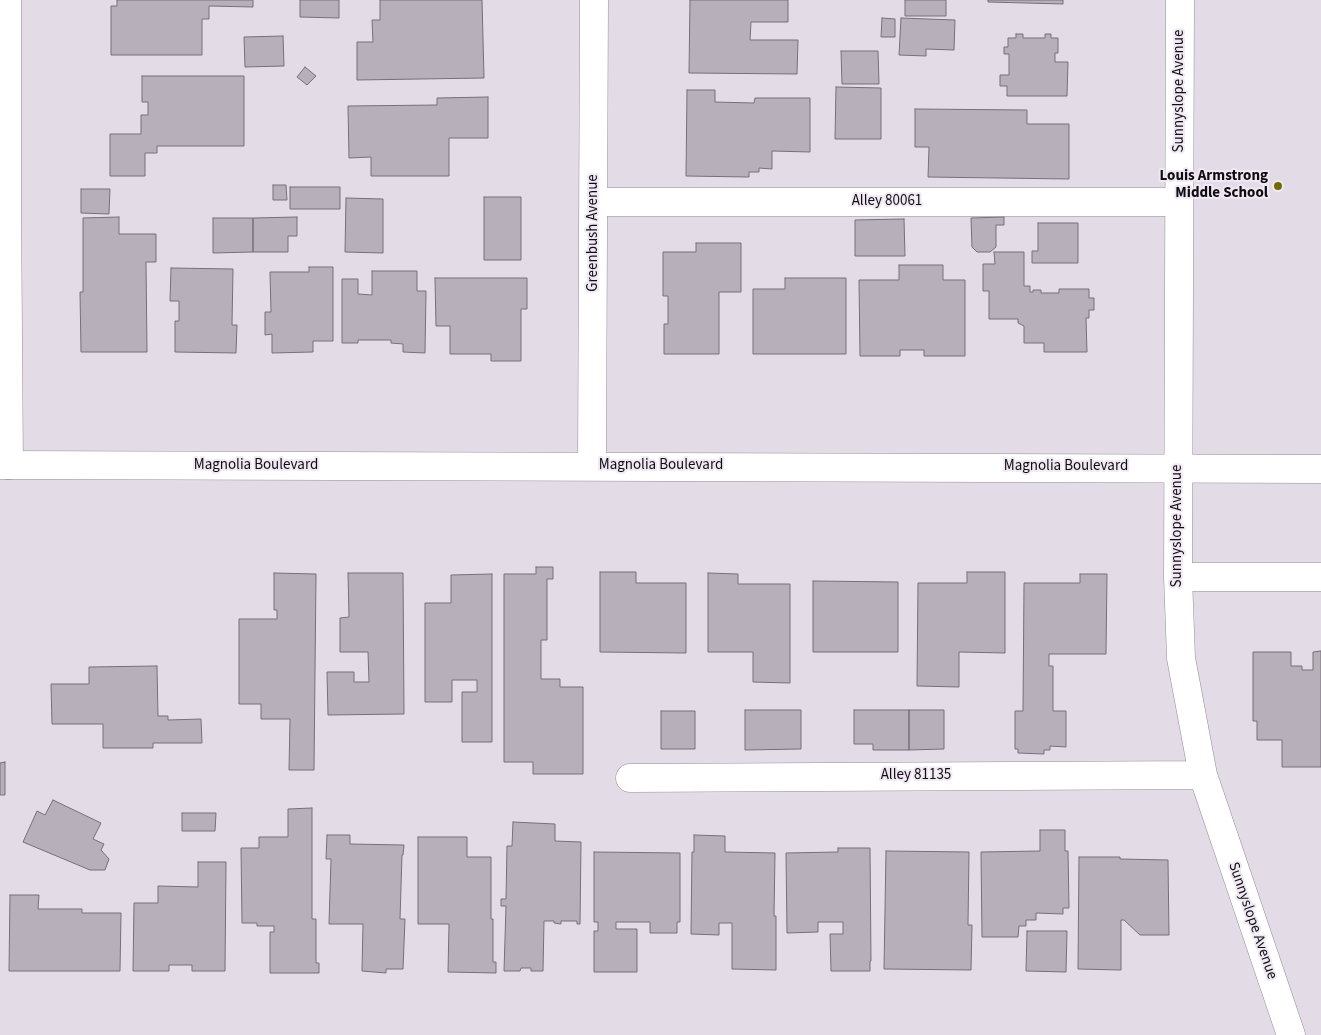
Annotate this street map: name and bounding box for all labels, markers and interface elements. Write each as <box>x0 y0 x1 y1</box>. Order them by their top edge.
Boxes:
street label: Sunnyslope Avenue <box>1171 30 1189 152</box>
place label: Louis Armstrong Middle School <box>1160 168 1268 203</box>
street label: Greenbush Avenue <box>585 174 603 292</box>
marker: Louis Armstrong Middle School <box>1272 180 1284 192</box>
street label: Alley 80061 <box>852 193 922 211</box>
street label: Magnolia Boulevard <box>194 457 318 475</box>
street label: Magnolia Boulevard <box>599 457 723 475</box>
street label: Magnolia Boulevard <box>1004 458 1128 476</box>
street label: Sunnyslope Avenue <box>1169 465 1187 587</box>
street label: Alley 81135 <box>881 767 951 785</box>
street label: Sunnyslope Avenue <box>1223 860 1281 982</box>

